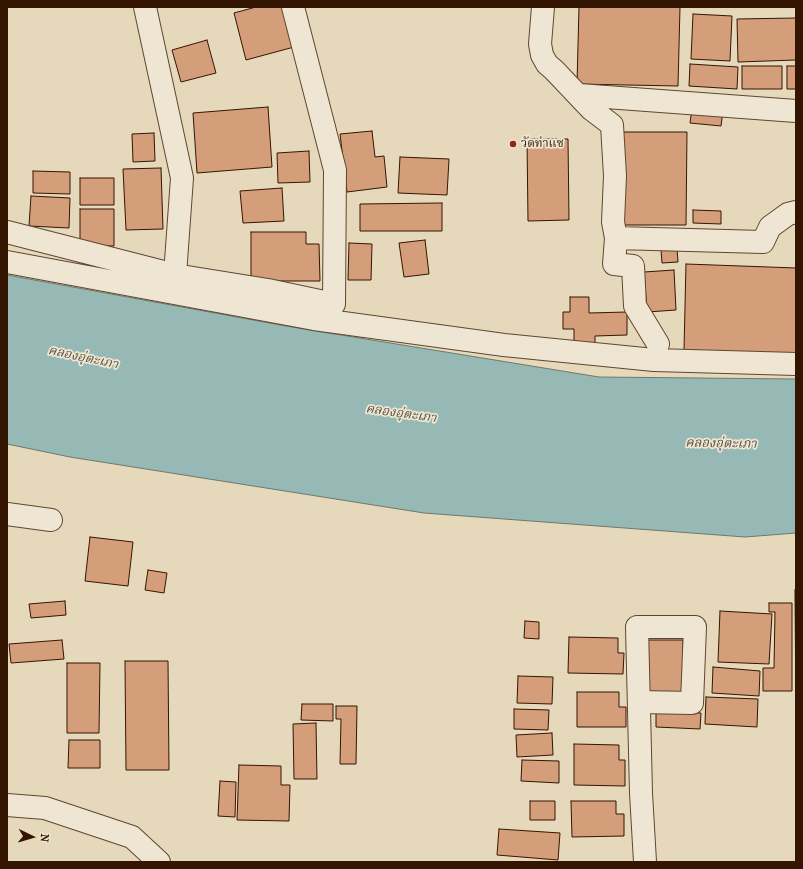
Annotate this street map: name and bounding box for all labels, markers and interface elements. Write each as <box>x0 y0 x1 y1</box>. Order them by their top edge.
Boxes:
place label: วัดท่าแซ <box>521 137 564 151</box>
marker: วัดท่าแซ <box>508 139 518 149</box>
water label: คลองอุ่ตะเภา <box>46 343 120 373</box>
water label: คลองอุ่ตะเภา <box>365 401 437 427</box>
water label: คลองอุ่ตะเภา <box>685 436 757 452</box>
north arrow <box>12 817 52 857</box>
text: N <box>38 833 51 843</box>

